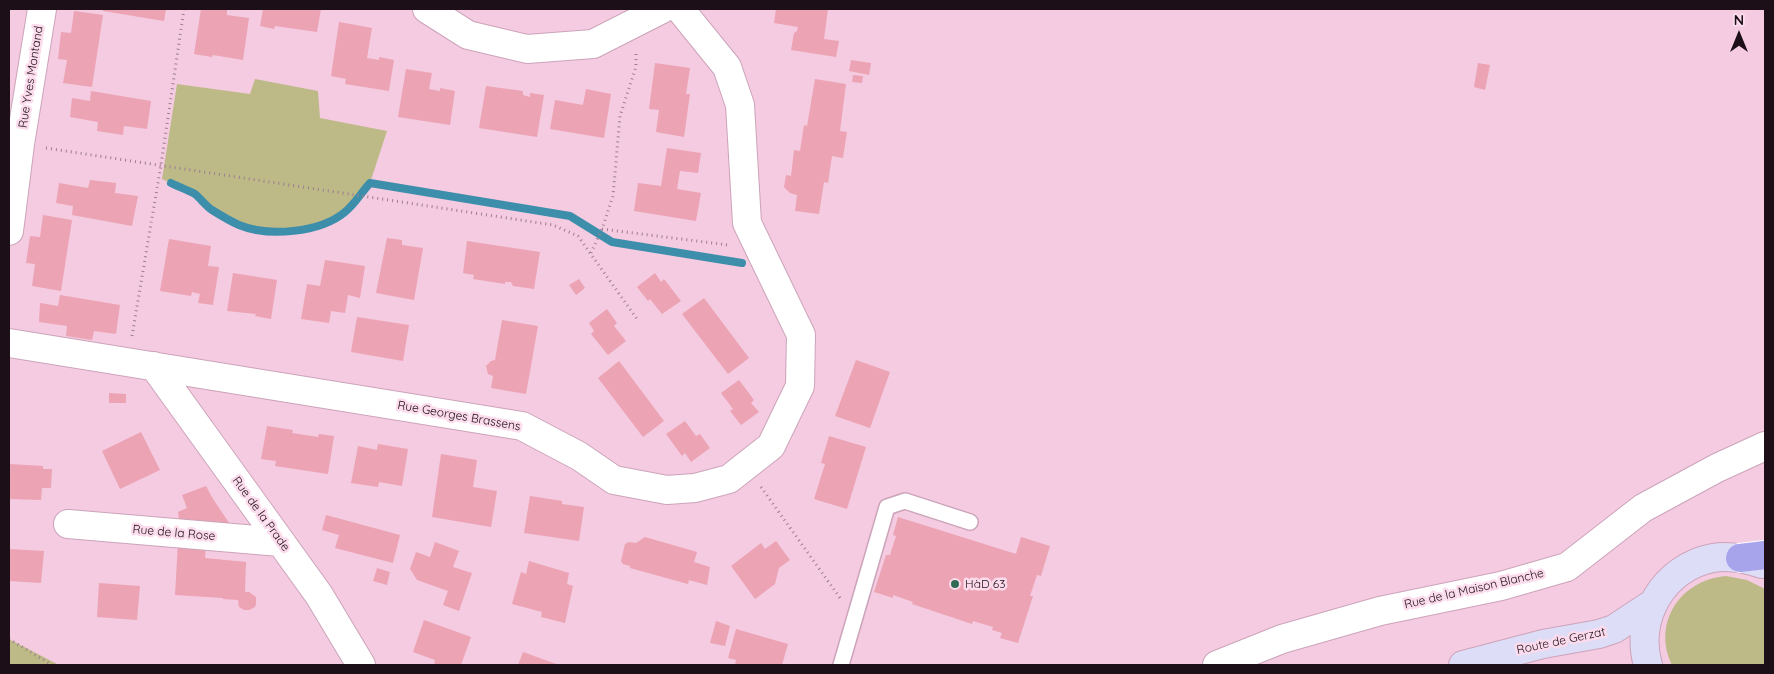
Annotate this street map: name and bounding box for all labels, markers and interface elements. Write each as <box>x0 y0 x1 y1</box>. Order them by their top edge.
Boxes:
north arrow <box>1714 10 1764 60</box>
text: N <box>1734 11 1744 29</box>
street label: Rue Yves Montand <box>16 25 46 129</box>
street label: Rue Georges Brassens <box>396 398 522 434</box>
street label: Rue de la Prade <box>229 474 293 554</box>
street label: Rue de la Rose <box>132 522 216 544</box>
street label: Rue de la Maison Blanche <box>1403 566 1545 612</box>
place label: HàD 63 <box>965 577 1006 591</box>
marker: HàD 63 <box>949 578 961 590</box>
street label: Route de Gerzat <box>1515 625 1607 657</box>

